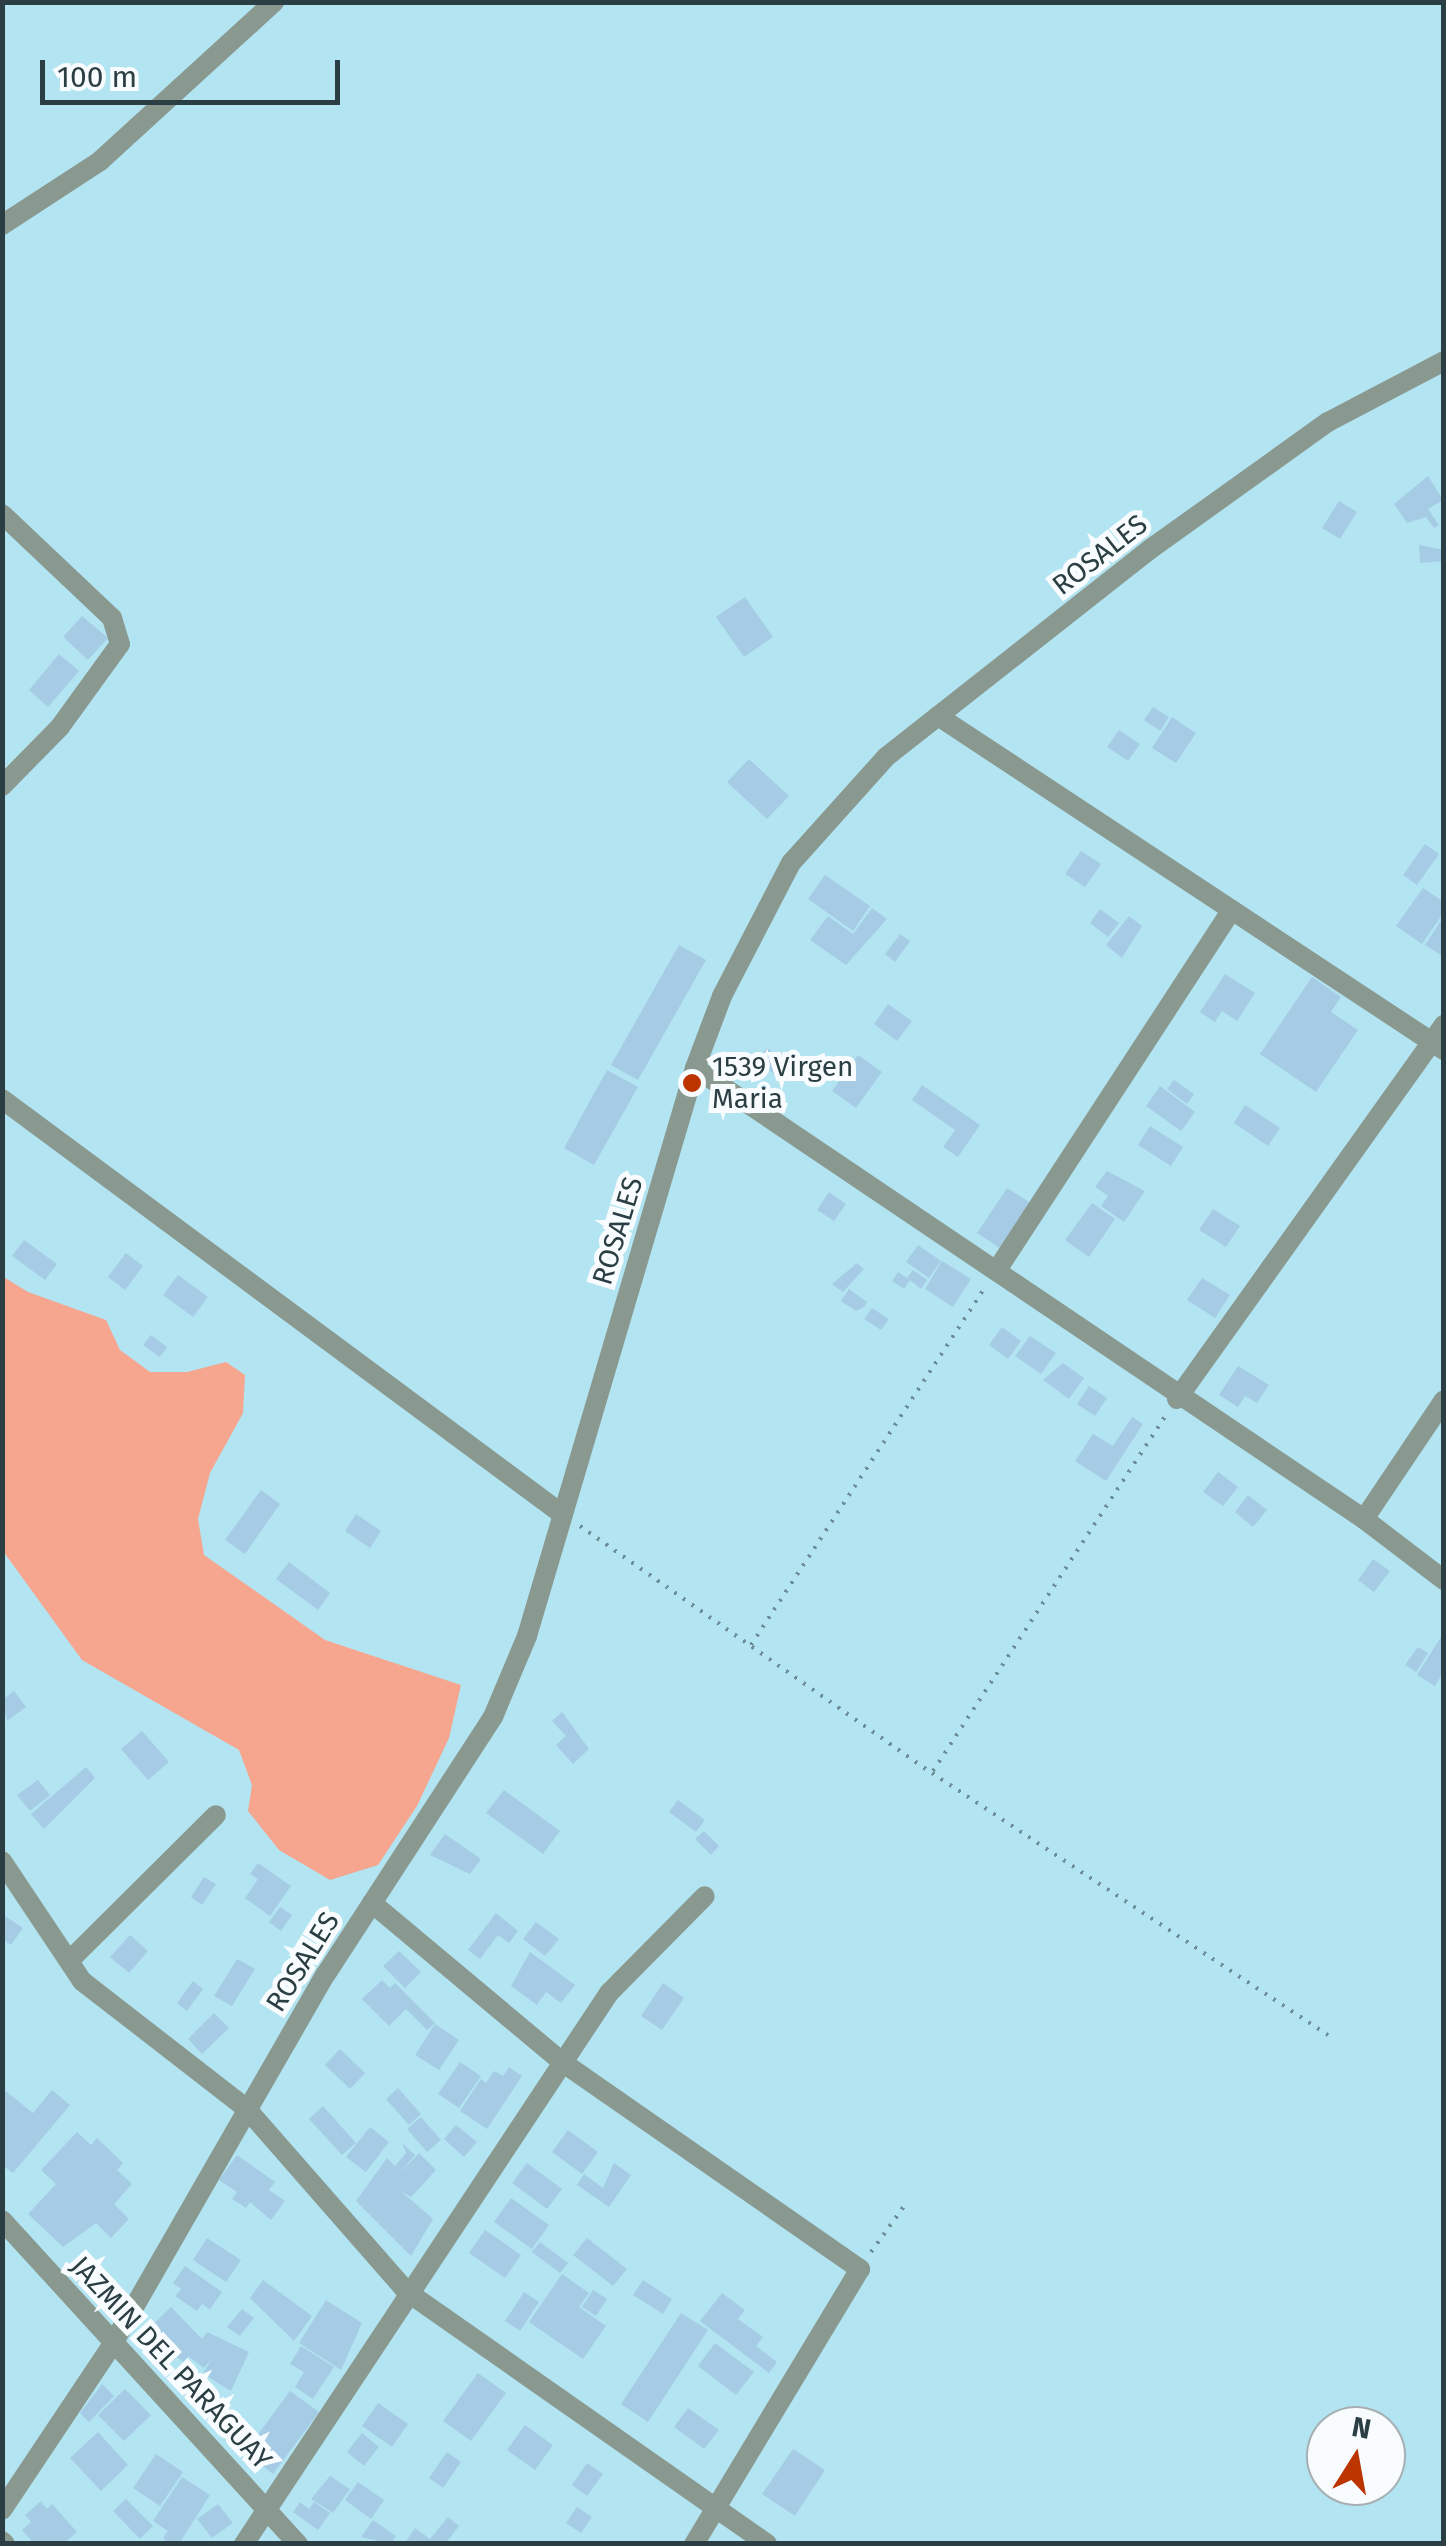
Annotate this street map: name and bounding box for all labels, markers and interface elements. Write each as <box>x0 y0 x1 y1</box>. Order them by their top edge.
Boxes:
scale bar <box>45 40 345 102</box>
text: 100 m <box>57 59 137 95</box>
street label: ROSALES <box>1046 508 1154 602</box>
place label: 1539 Virgen Maria <box>712 1050 853 1116</box>
marker: 1539 Virgen Maria <box>681 1072 703 1094</box>
street label: ROSALES <box>586 1173 650 1289</box>
street label: ROSALES <box>259 1906 347 2018</box>
street label: JAZMIN DEL PARAGUAY <box>64 2249 278 2477</box>
north arrow <box>1306 2406 1406 2506</box>
text: N <box>1349 2410 1374 2446</box>

